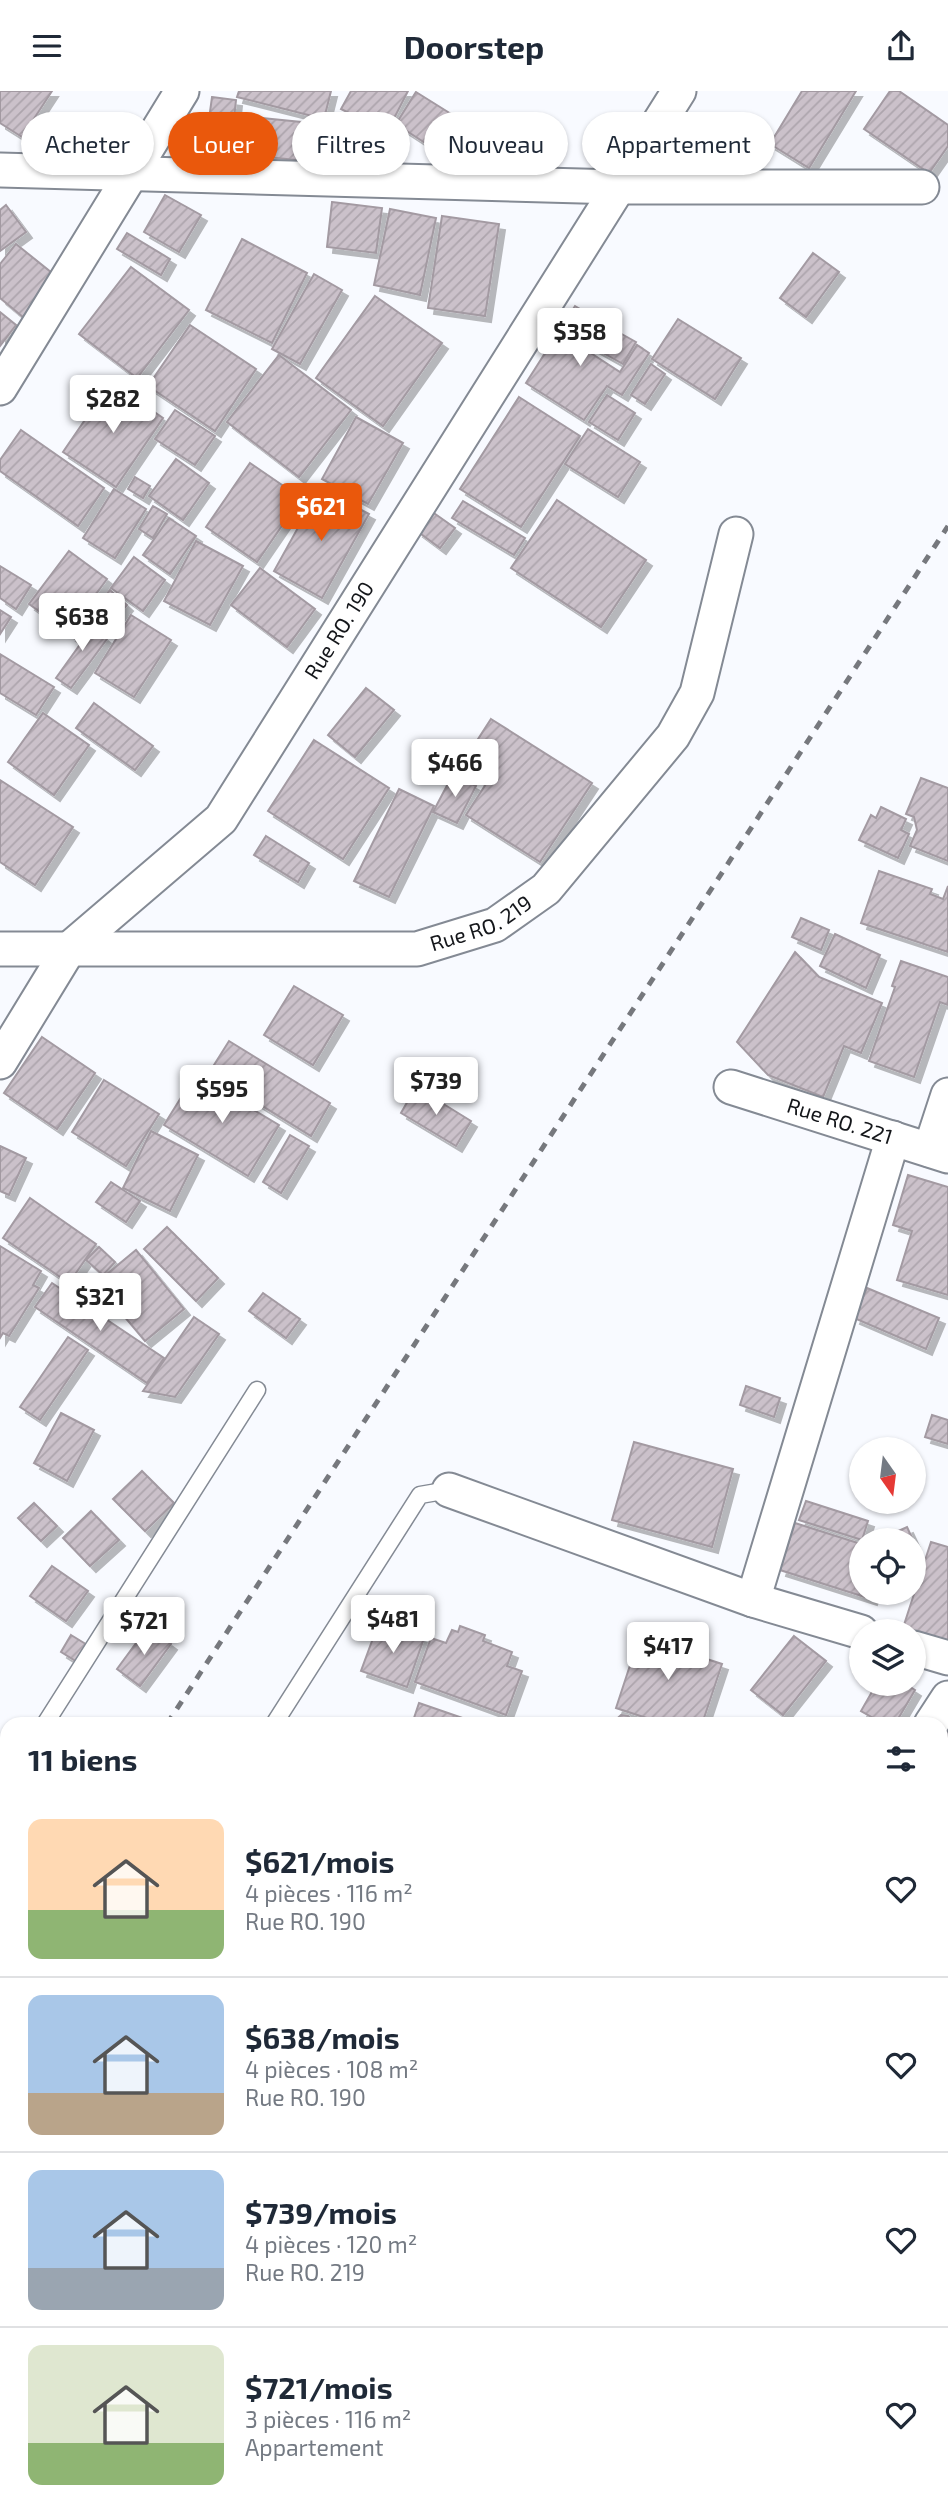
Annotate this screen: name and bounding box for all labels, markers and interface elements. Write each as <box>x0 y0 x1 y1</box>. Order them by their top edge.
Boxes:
icon: menu <box>28 27 66 65</box>
text: Doorstep <box>404 27 544 65</box>
icon: share <box>882 27 920 65</box>
chip: Acheter <box>21 112 154 175</box>
chip: Louer <box>168 112 278 175</box>
chip: Filtres <box>292 112 410 175</box>
chip: Nouveau <box>424 112 568 175</box>
chip: Appartement <box>582 112 775 175</box>
pin: $358 <box>539 309 621 368</box>
text: $358 <box>553 317 607 345</box>
pin: $282 <box>72 375 154 435</box>
text: $282 <box>86 384 140 412</box>
pin: $621 <box>280 483 362 543</box>
text: $621 <box>296 492 346 520</box>
street label: Rue RO. 190 <box>298 576 378 683</box>
pin: $638 <box>41 594 123 653</box>
text: $638 <box>55 602 109 630</box>
pin: $466 <box>414 739 496 799</box>
text: $466 <box>427 748 483 776</box>
street label: Rue RO. 219 <box>426 889 536 955</box>
pin: $739 <box>395 1058 477 1117</box>
pin: $595 <box>181 1065 263 1125</box>
text: $739 <box>410 1066 462 1094</box>
text: $595 <box>196 1074 248 1102</box>
street label: Rue RO. 221 <box>784 1092 896 1149</box>
pin: $321 <box>59 1273 141 1333</box>
text: $321 <box>75 1282 125 1310</box>
north arrow <box>849 1437 926 1514</box>
map controls <box>849 1437 926 1696</box>
button: locate <box>849 1528 926 1605</box>
pin: $481 <box>352 1595 434 1655</box>
pin: $721 <box>103 1597 185 1657</box>
text: $481 <box>367 1604 419 1632</box>
text: $721 <box>120 1606 168 1634</box>
button: layers <box>849 1619 926 1696</box>
pin: $417 <box>627 1623 709 1682</box>
text: $417 <box>643 1631 693 1659</box>
icon: filters <box>882 1740 920 1778</box>
text: 11 biens <box>28 1741 137 1777</box>
text: $621/mois <box>245 1843 394 1879</box>
icon: home <box>84 1847 168 1931</box>
icon: heart <box>882 1870 920 1908</box>
text: 4 pièces · 116 m² <box>245 1879 413 1907</box>
text: Rue RO. 190 <box>245 1907 366 1935</box>
text: $638/mois <box>245 2019 400 2055</box>
icon: home <box>84 2023 168 2107</box>
icon: heart <box>882 2046 920 2084</box>
text: 4 pièces · 108 m² <box>245 2055 418 2083</box>
text: Rue RO. 190 <box>245 2083 366 2111</box>
text: $739/mois <box>245 2194 397 2230</box>
icon: home <box>84 2198 168 2282</box>
icon: heart <box>882 2221 920 2259</box>
text: 4 pièces · 120 m² <box>245 2230 417 2258</box>
text: Rue RO. 219 <box>245 2258 365 2286</box>
text: $721/mois <box>245 2369 393 2405</box>
icon: home <box>84 2373 168 2457</box>
icon: heart <box>882 2396 920 2434</box>
text: 3 pièces · 116 m² <box>245 2405 411 2433</box>
text: Appartement <box>245 2433 384 2461</box>

